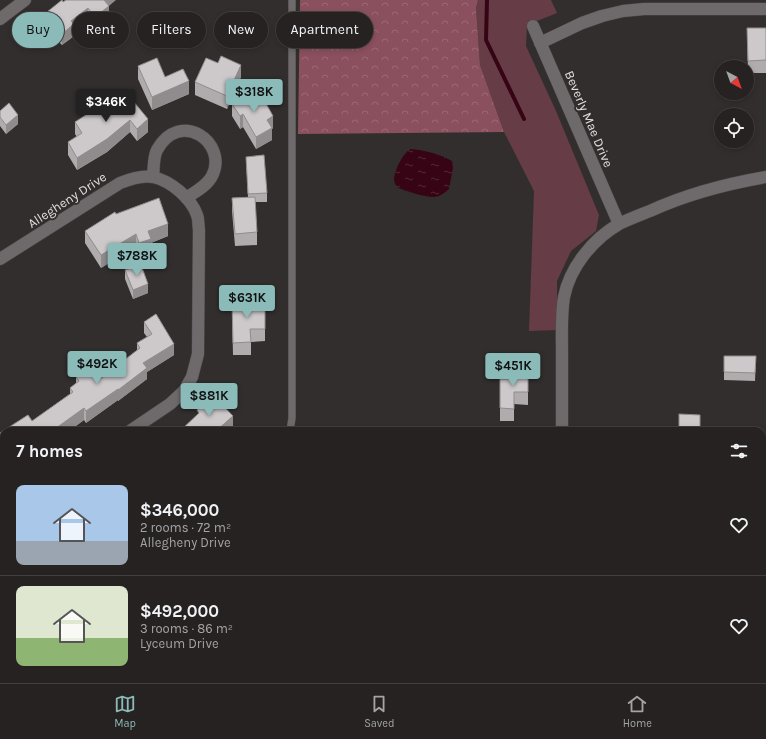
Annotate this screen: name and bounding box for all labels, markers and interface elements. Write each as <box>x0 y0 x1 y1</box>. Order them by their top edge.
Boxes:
chip: Buy <box>12 12 64 48</box>
chip: Rent <box>72 12 129 48</box>
chip: Filters <box>137 12 206 48</box>
chip: New <box>214 12 268 48</box>
chip: Apartment <box>276 12 373 48</box>
north arrow <box>714 60 754 100</box>
map controls <box>714 60 754 148</box>
street label: Beverly Mae Drive <box>562 68 616 170</box>
pin: $318K <box>226 79 282 113</box>
text: $318K <box>235 84 273 99</box>
pin: $346K <box>78 89 134 123</box>
text: $346K <box>85 94 127 109</box>
button: locate <box>714 108 754 148</box>
street label: Allegheny Drive <box>25 169 109 231</box>
pin: $788K <box>109 243 165 277</box>
text: $788K <box>117 248 157 263</box>
pin: $631K <box>219 285 275 319</box>
text: $631K <box>228 290 266 305</box>
pin: $492K <box>69 351 125 385</box>
pin: $451K <box>485 353 541 387</box>
text: $492K <box>77 356 118 371</box>
text: $451K <box>494 358 532 373</box>
pin: $881K <box>181 383 237 417</box>
text: $881K <box>190 388 228 403</box>
icon: filters <box>728 440 750 462</box>
text: 7 homes <box>16 441 83 461</box>
text: $346,000 <box>140 500 219 520</box>
icon: home <box>48 501 96 549</box>
icon: heart <box>728 514 750 536</box>
text: 2 rooms · 72 m² <box>140 520 231 535</box>
text: Allegheny Drive <box>140 535 231 550</box>
text: $492,000 <box>140 601 219 621</box>
icon: home <box>48 602 96 650</box>
icon: heart <box>728 615 750 637</box>
text: 3 rooms · 86 m² <box>140 621 233 636</box>
text: Lyceum Drive <box>140 636 219 651</box>
tab: Map <box>114 693 136 730</box>
tab: Saved <box>364 693 395 730</box>
tab: Home <box>623 693 652 730</box>

